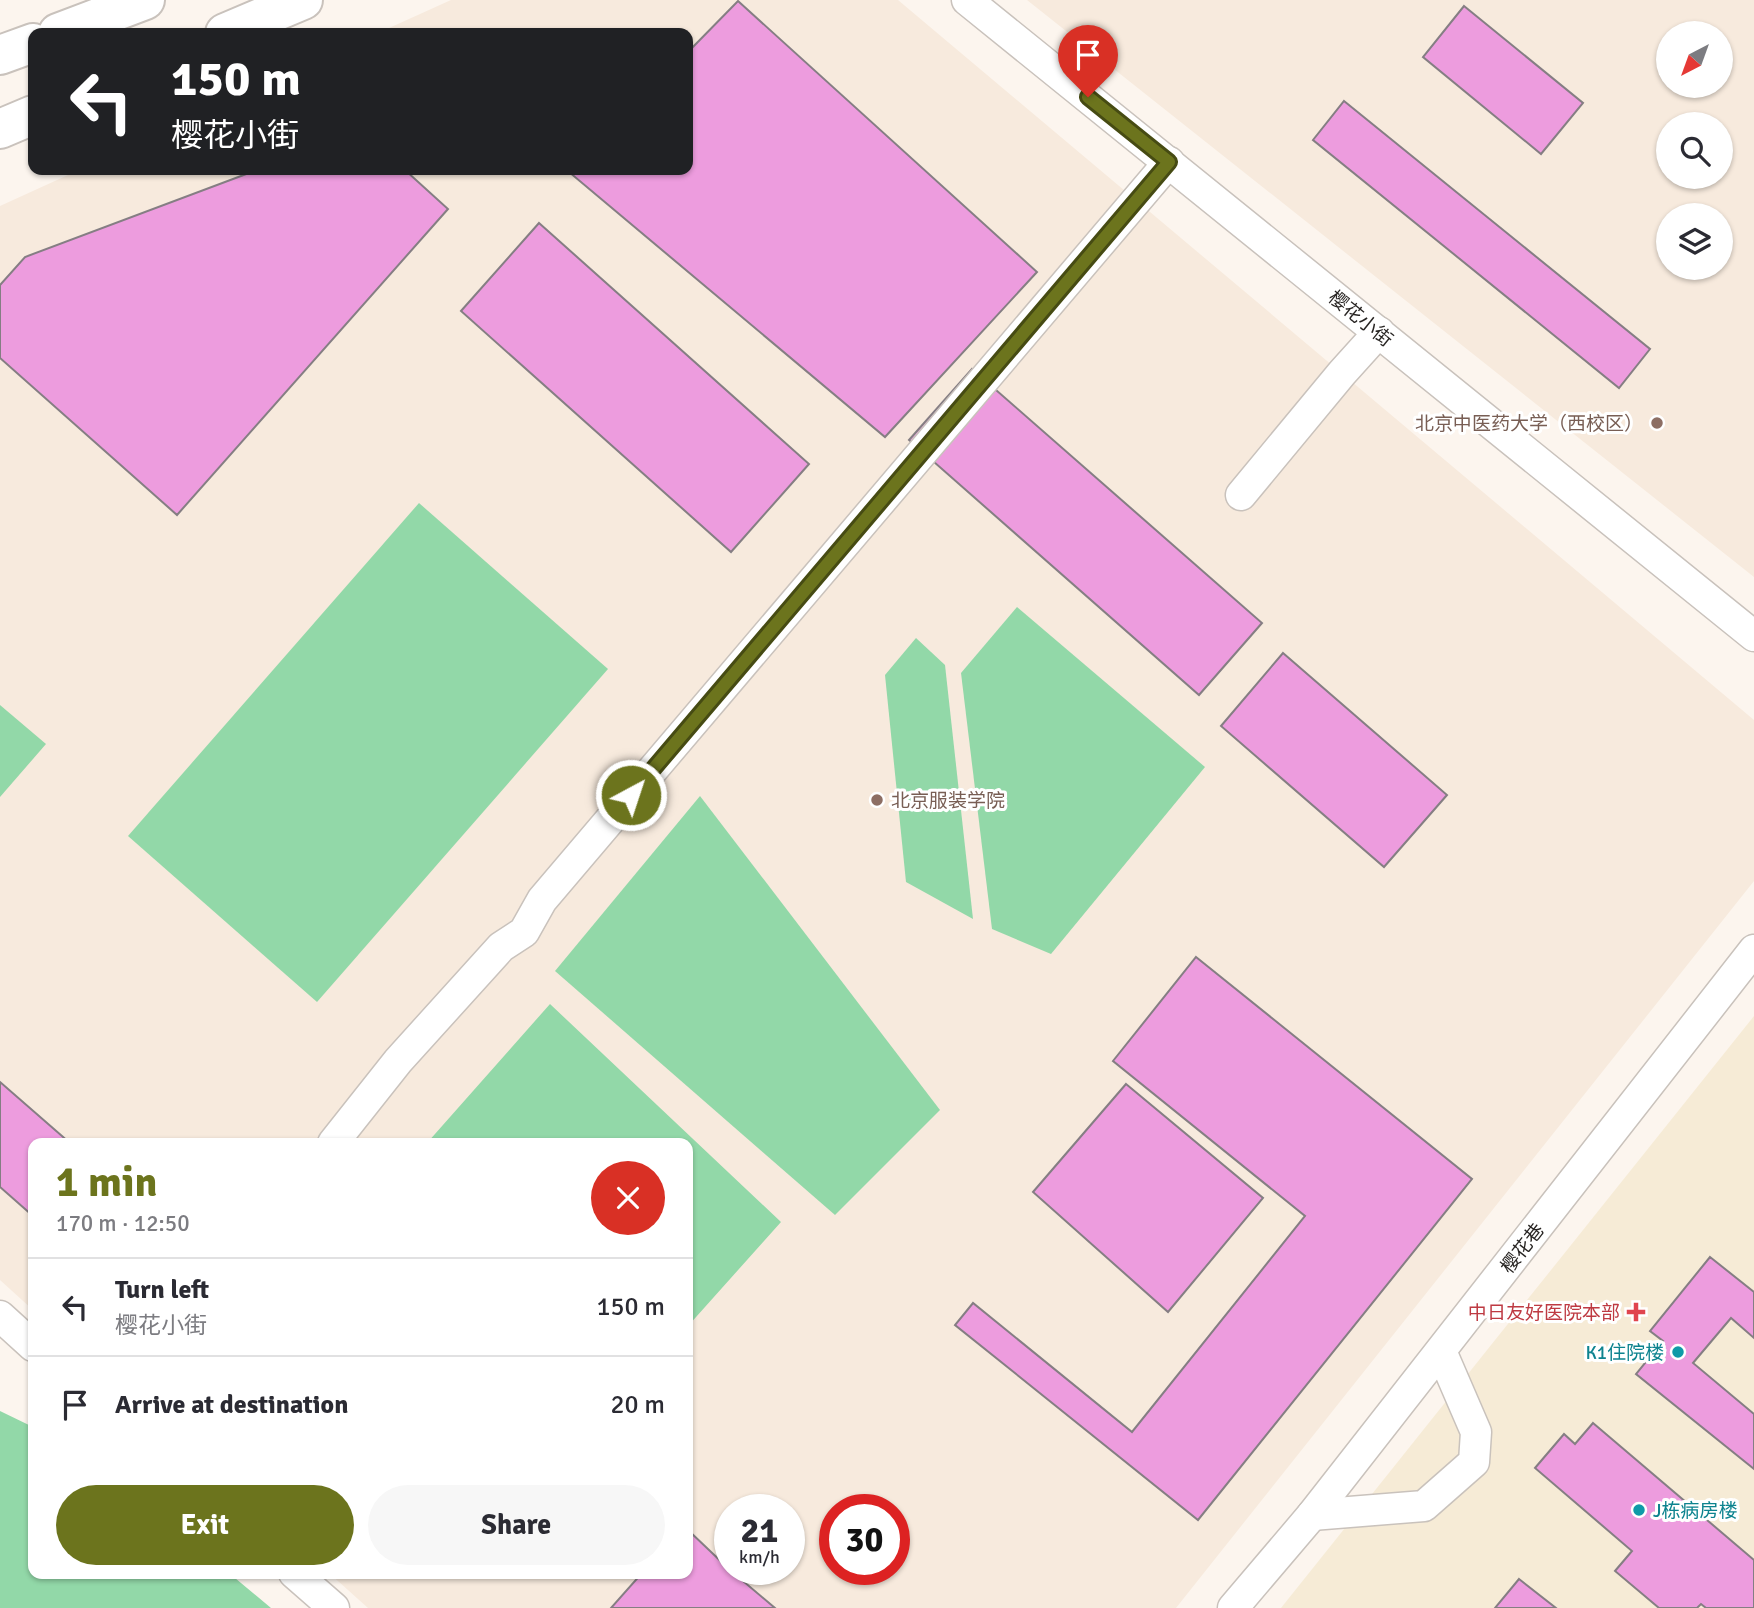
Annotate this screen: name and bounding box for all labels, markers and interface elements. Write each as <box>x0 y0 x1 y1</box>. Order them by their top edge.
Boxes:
north arrow <box>1656 21 1732 98</box>
map controls <box>1656 21 1733 280</box>
pin <box>1058 25 1118 97</box>
icon: arrive <box>1069 36 1107 74</box>
text: 150 m <box>171 49 301 109</box>
icon: left <box>56 56 147 147</box>
button: search <box>1656 112 1733 189</box>
text: 樱花小街 <box>171 116 299 155</box>
button: layers <box>1656 203 1733 280</box>
street label: 樱花小街 <box>1323 286 1397 352</box>
place label: 北京中医药大学（西校区） <box>1415 412 1643 436</box>
marker: 北京中医药大学（西校区） <box>1649 415 1665 431</box>
position arrow <box>594 758 668 832</box>
place label: 北京服装学院 <box>891 789 1005 813</box>
marker: 北京服装学院 <box>869 792 885 808</box>
text: 1 min <box>56 1157 157 1208</box>
button: close <box>591 1161 665 1235</box>
text: 170 m · 12:50 <box>56 1209 190 1238</box>
street label: 樱花巷 <box>1496 1219 1550 1278</box>
text: Turn left <box>115 1274 209 1306</box>
icon: left <box>56 1288 94 1326</box>
text: 150 m <box>596 1291 665 1323</box>
place label: 中日友好医院本部 <box>1468 1301 1620 1325</box>
marker: 中日友好医院本部 <box>1626 1302 1646 1322</box>
text: 樱花小街 <box>115 1311 207 1340</box>
place label: K1住院楼 <box>1585 1341 1664 1365</box>
marker: K1住院楼 <box>1670 1344 1686 1360</box>
icon: arrive <box>56 1386 94 1424</box>
text: Arrive at destination <box>115 1389 348 1421</box>
text: 20 m <box>610 1389 665 1421</box>
button: Exit <box>56 1485 354 1565</box>
button: Share <box>368 1485 665 1565</box>
speed limit sign: 30 <box>819 1494 910 1585</box>
place label: J栋病房楼 <box>1653 1499 1738 1523</box>
marker: J栋病房楼 <box>1631 1502 1647 1518</box>
text: 21 <box>741 1509 778 1552</box>
text: km/h <box>739 1546 780 1568</box>

